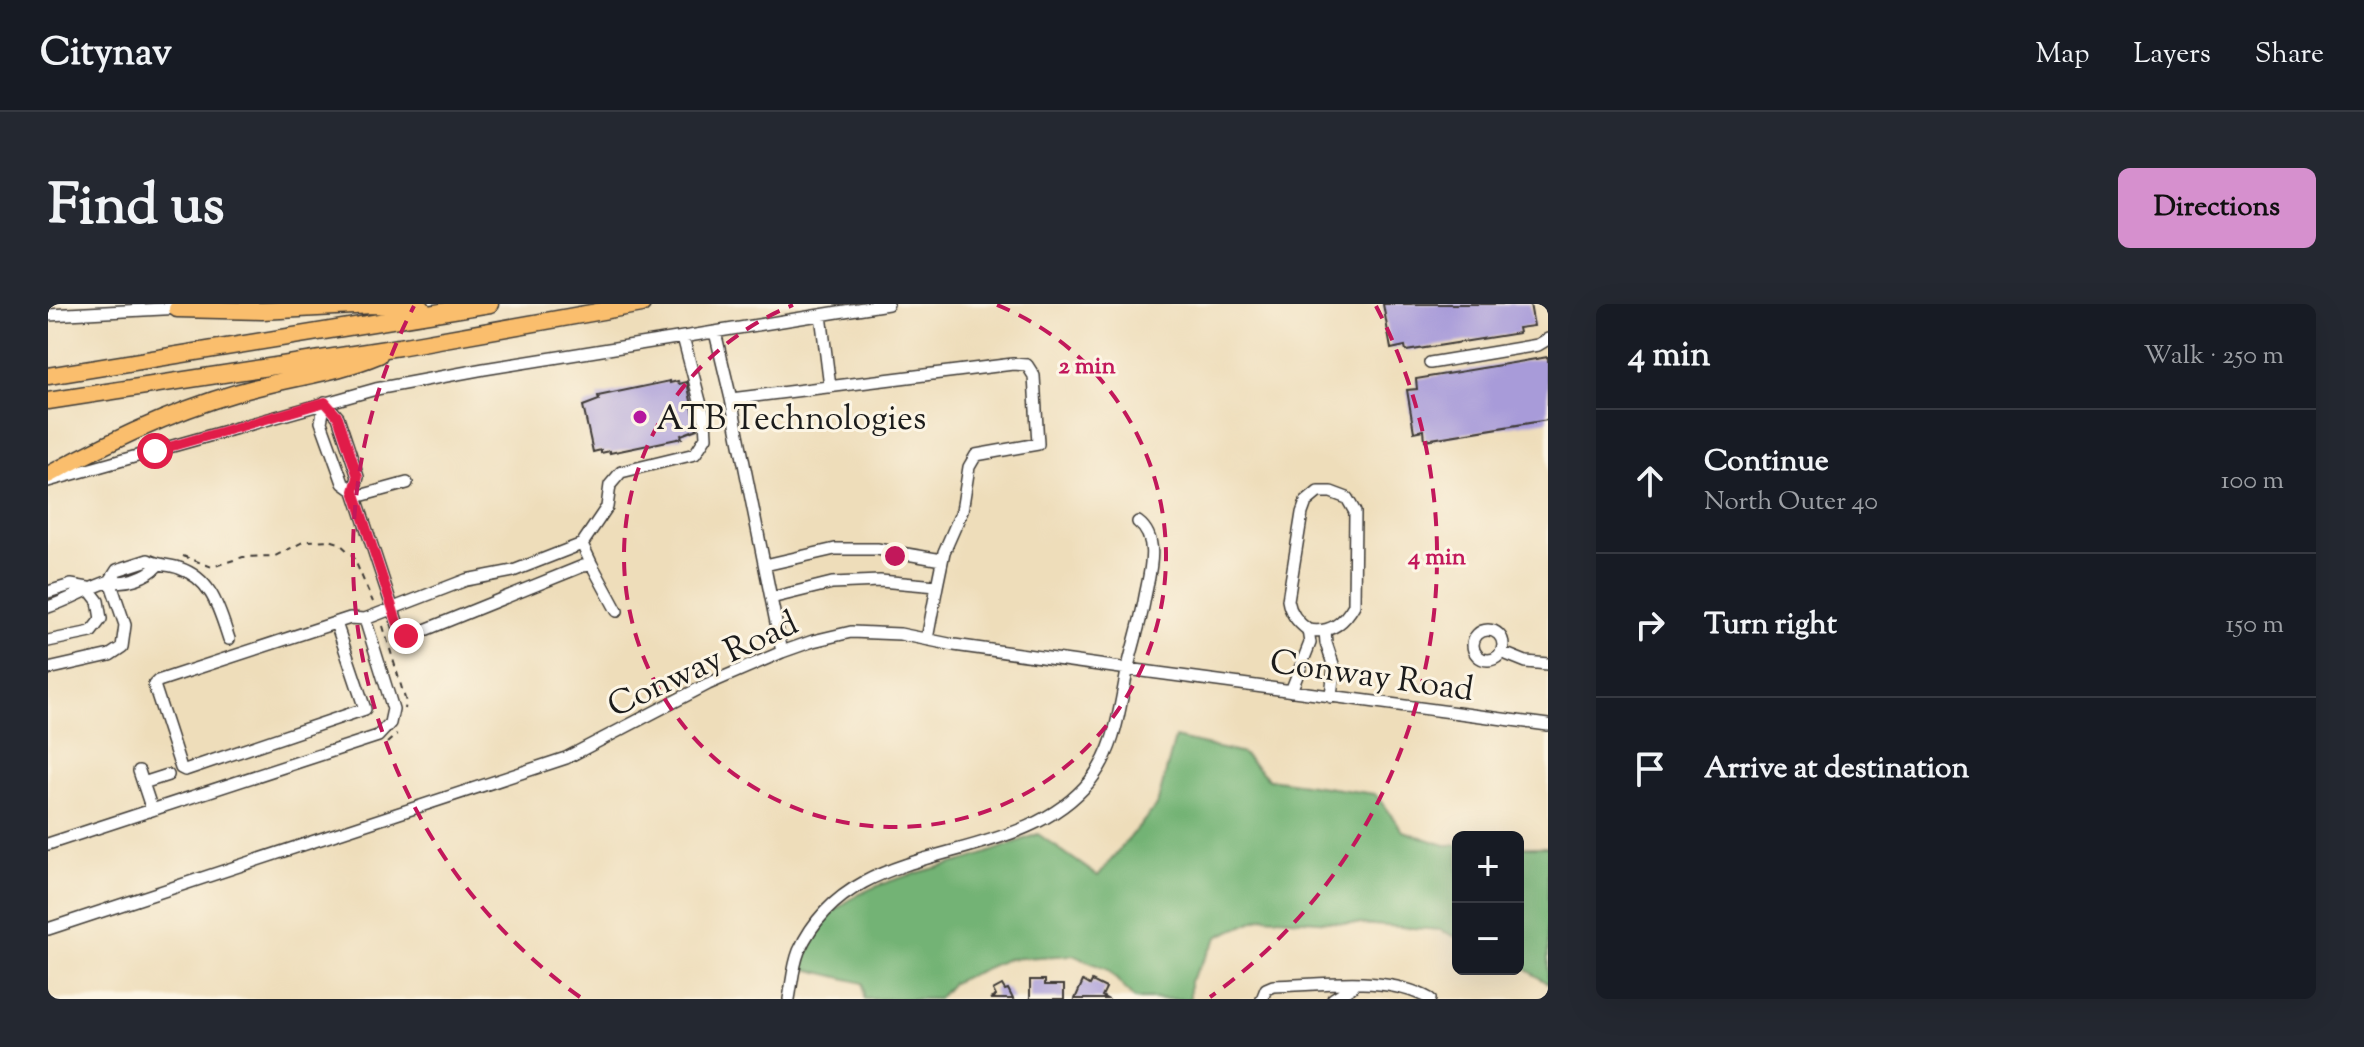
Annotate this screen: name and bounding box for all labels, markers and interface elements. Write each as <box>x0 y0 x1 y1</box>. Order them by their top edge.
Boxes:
text: Citynav <box>40 28 172 82</box>
text: Map <box>2036 35 2089 75</box>
text: Layers <box>2133 35 2211 75</box>
text: Share <box>2255 35 2324 75</box>
text: Find us <box>48 168 224 249</box>
button: Directions <box>2118 168 2316 248</box>
text: 4 min <box>1628 332 1710 381</box>
text: Walk · 250 m <box>2143 338 2284 375</box>
text: 2 min <box>1058 350 1116 384</box>
place label: ATB Technologies <box>656 396 926 445</box>
marker: ATB Technologies <box>631 408 649 426</box>
route start <box>137 433 173 469</box>
text: Continue <box>1704 441 1829 484</box>
icon: ahead <box>1628 459 1672 503</box>
text: 100 m <box>2221 463 2284 500</box>
text: North Outer 40 <box>1704 484 1878 521</box>
text: 4 min <box>1407 541 1467 575</box>
centre of rings <box>881 542 909 570</box>
street label: Conway Road <box>600 601 807 732</box>
icon: right <box>1628 603 1672 647</box>
text: Turn right <box>1704 604 1837 647</box>
text: 150 m <box>2225 607 2284 644</box>
route end <box>388 618 424 654</box>
street label: Conway Road <box>1266 639 1477 716</box>
icon: arrive <box>1628 747 1672 791</box>
text: Arrive at destination <box>1704 748 1969 791</box>
map controls <box>1452 831 1524 975</box>
button: + <box>1452 831 1524 903</box>
button: − <box>1452 903 1524 975</box>

